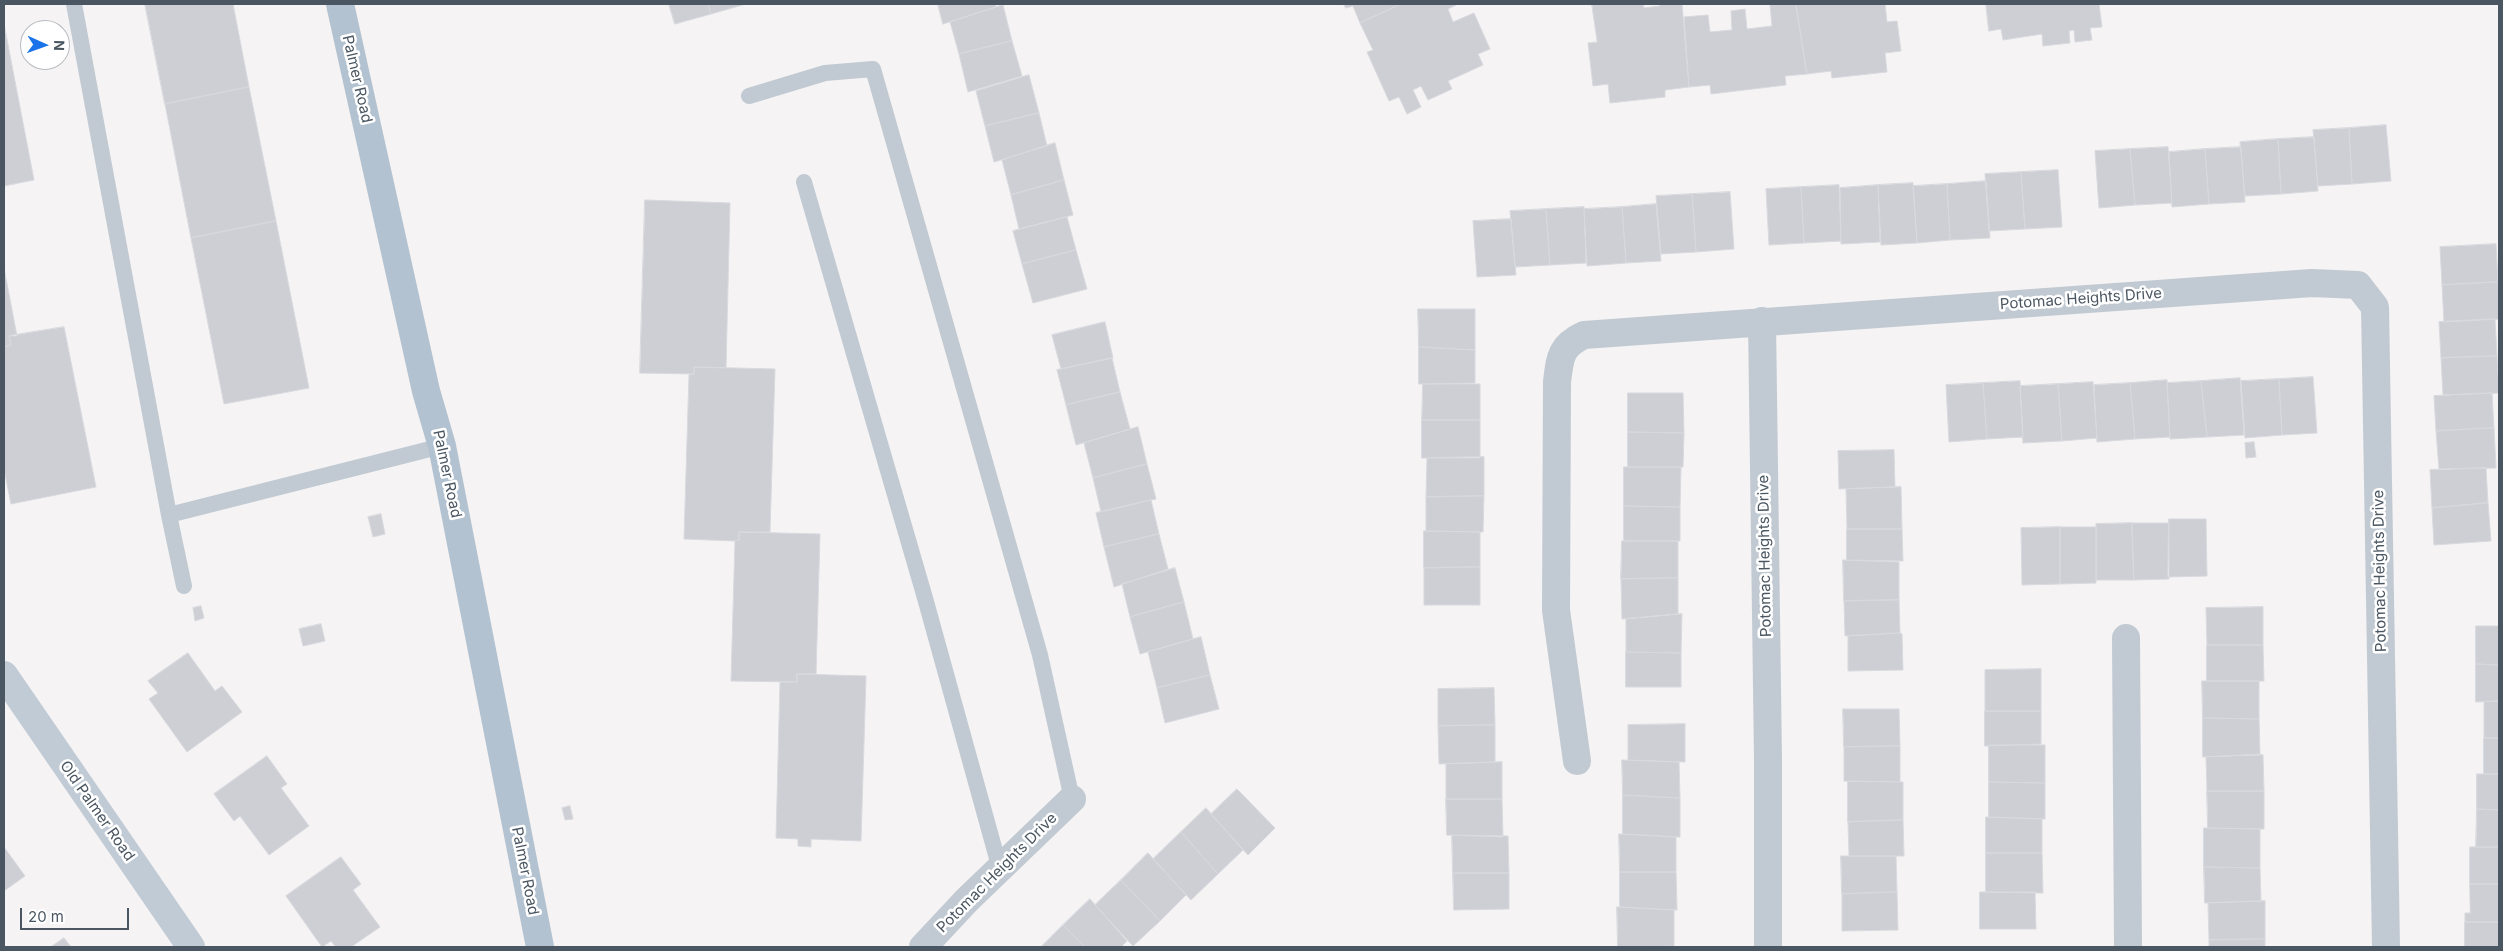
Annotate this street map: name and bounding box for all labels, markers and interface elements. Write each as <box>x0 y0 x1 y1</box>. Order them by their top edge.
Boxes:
north arrow <box>20 20 70 70</box>
street label: Palmer Road <box>338 33 376 125</box>
text: N <box>51 40 68 51</box>
street label: Potomac Heights Drive <box>1999 284 2163 314</box>
street label: Palmer Road <box>429 428 465 520</box>
street label: Potomac Heights Drive <box>1755 475 1775 637</box>
street label: Potomac Heights Drive <box>2370 490 2390 652</box>
street label: Old Palmer Road <box>56 757 138 865</box>
street label: Potomac Heights Drive <box>933 809 1061 937</box>
street label: Palmer Road <box>508 825 542 917</box>
scale bar <box>22 898 131 930</box>
text: 20 m <box>28 907 64 926</box>

